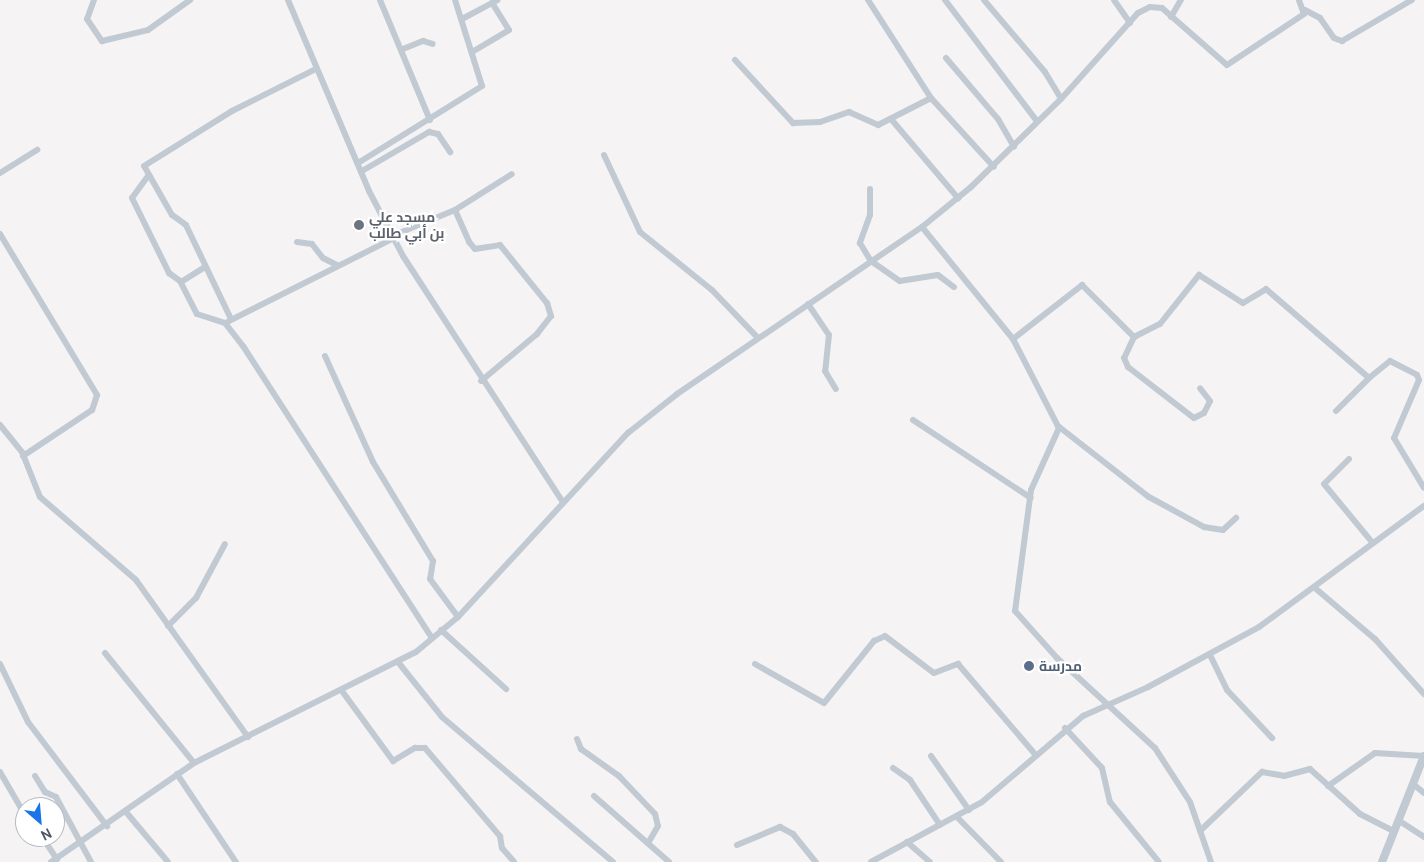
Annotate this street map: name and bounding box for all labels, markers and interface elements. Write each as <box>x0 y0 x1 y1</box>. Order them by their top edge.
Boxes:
place label: مسجد علي بن أبي طالب <box>369 209 444 242</box>
marker: مسجد علي بن أبي طالب <box>353 219 365 231</box>
place label: مدرسة <box>1039 658 1082 674</box>
marker: مدرسة <box>1023 660 1035 672</box>
north arrow <box>15 797 65 847</box>
text: N <box>38 824 55 845</box>

